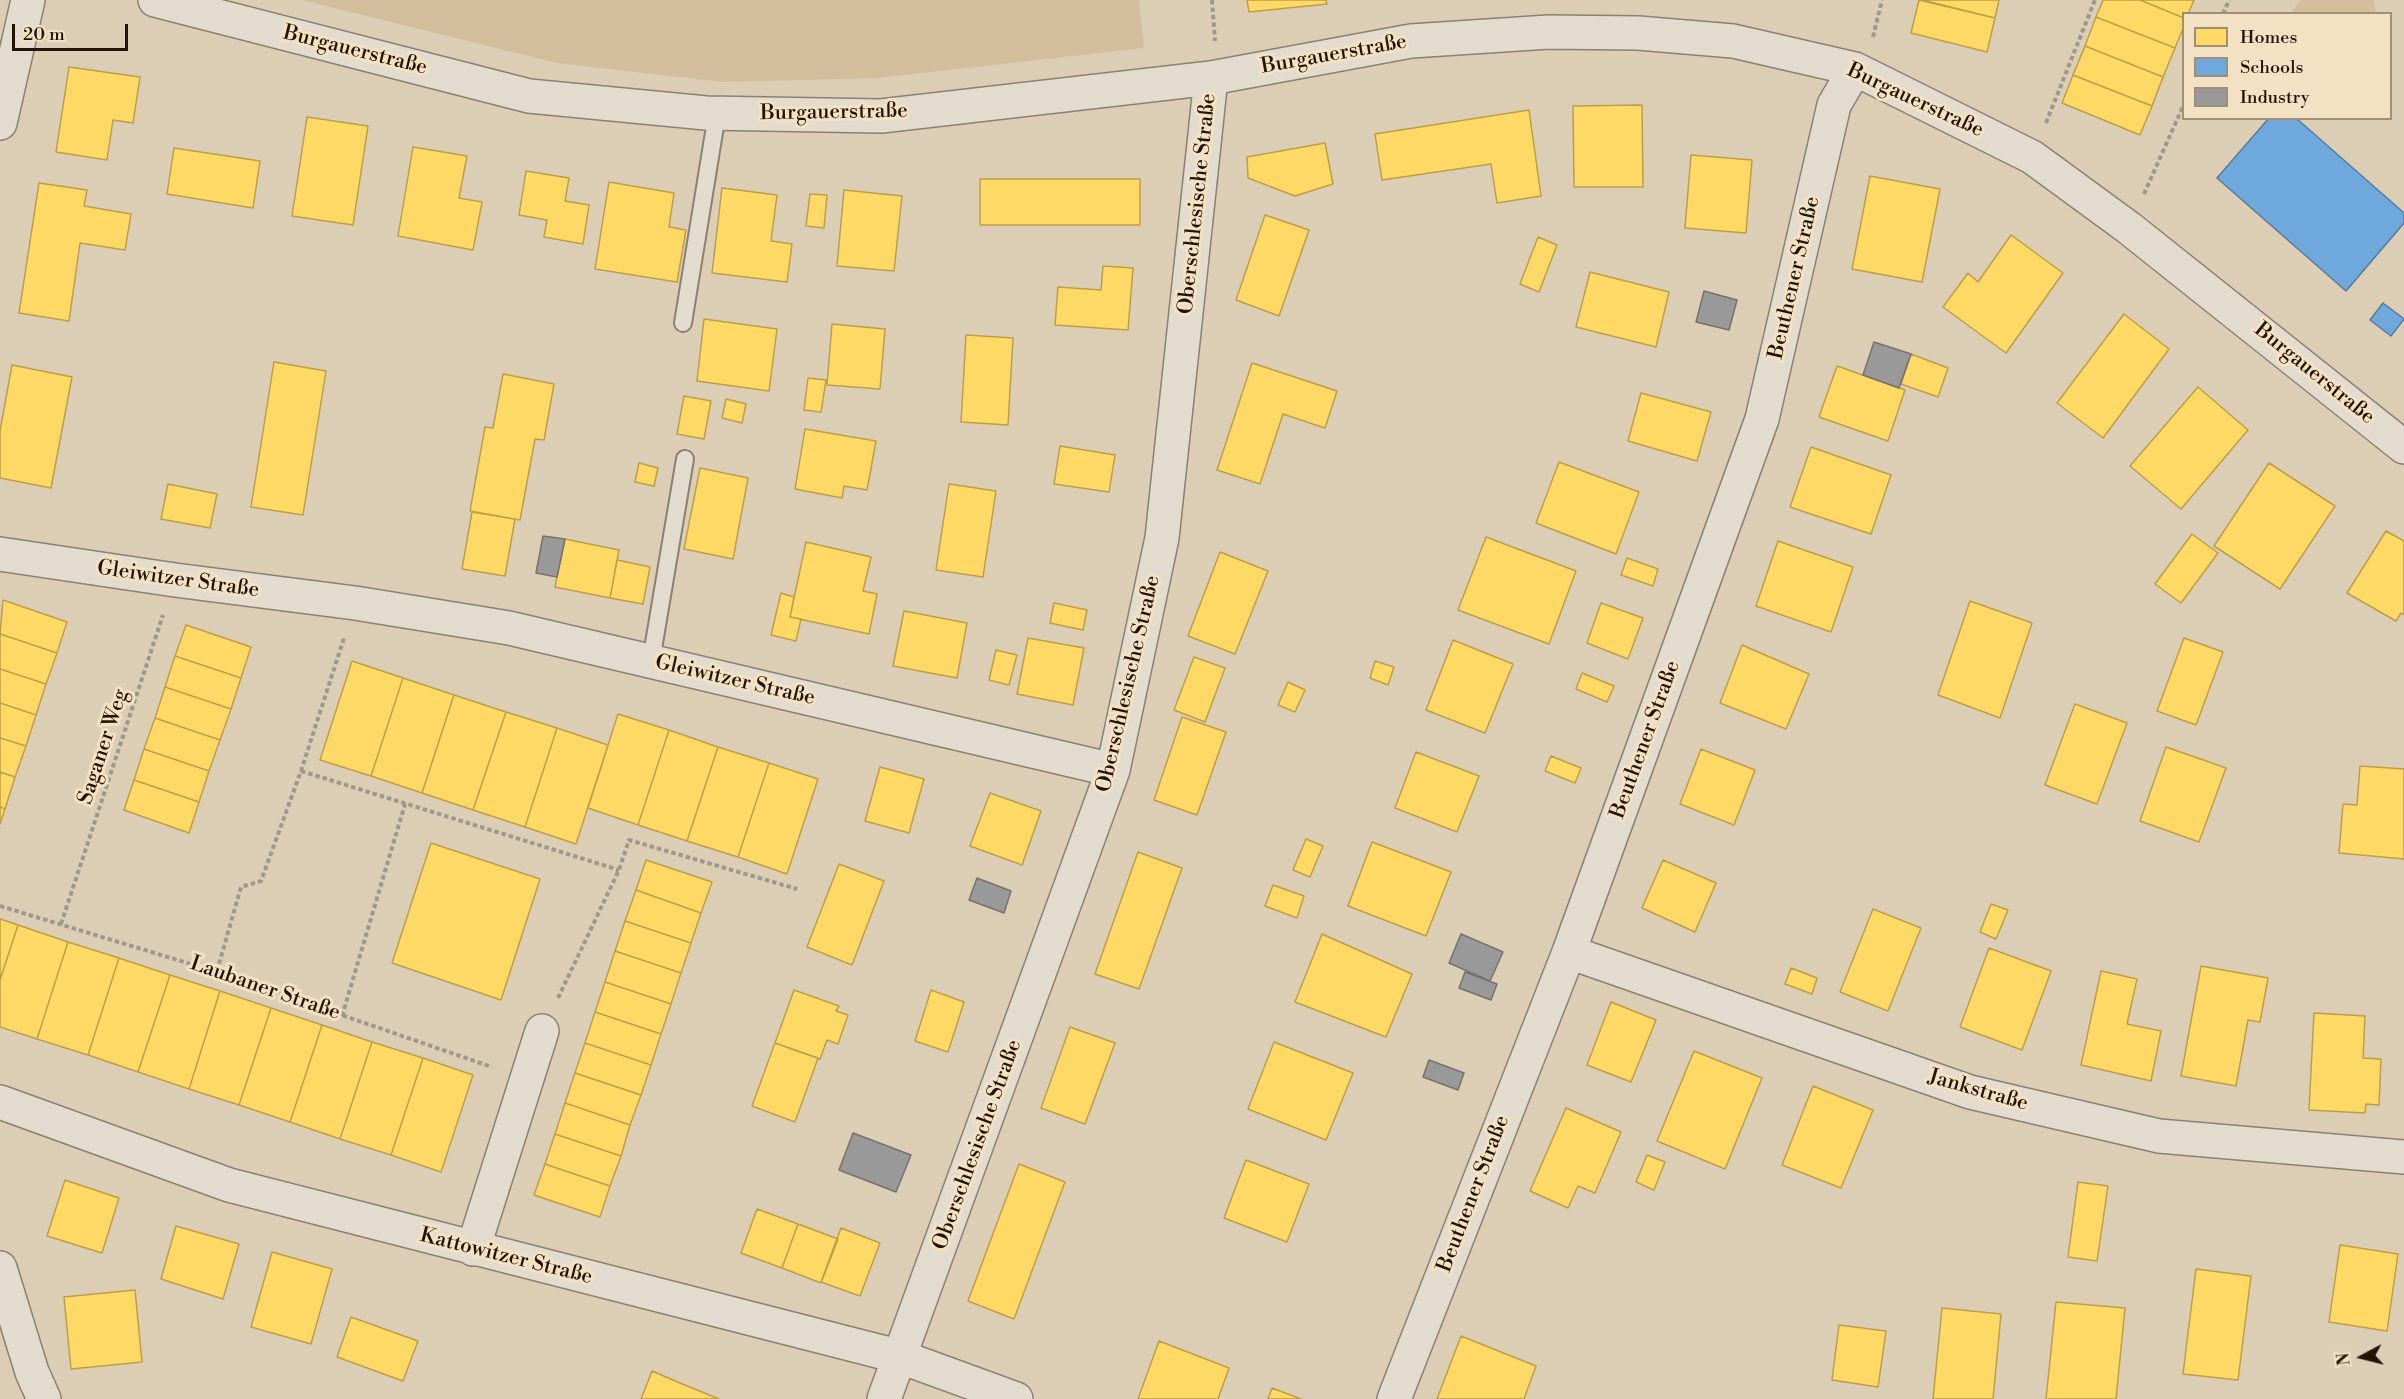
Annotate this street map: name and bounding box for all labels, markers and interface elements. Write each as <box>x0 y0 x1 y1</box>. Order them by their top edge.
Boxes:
scale bar <box>15 12 130 50</box>
legend <box>2182 12 2392 120</box>
street label: Burgauerstraße <box>280 21 430 81</box>
text: 20 m <box>23 23 65 46</box>
text: Homes <box>2240 26 2297 49</box>
street label: Burgauerstraße <box>1259 30 1409 80</box>
text: Schools <box>2240 56 2303 79</box>
street label: Burgauerstraße <box>1843 58 1987 144</box>
text: Industry <box>2240 86 2310 109</box>
street label: Oberschlesische Straße <box>1174 92 1222 316</box>
street label: Burgauerstraße <box>760 99 908 127</box>
street label: Beuthener Straße <box>1764 194 1826 362</box>
street label: Burgauerstraße <box>2249 318 2379 430</box>
street label: Gleiwitzer Straße <box>95 556 261 604</box>
street label: Oberschlesische Straße <box>1092 573 1166 795</box>
street label: Gleiwitzer Straße <box>653 650 817 712</box>
street label: Beuthener Straße <box>1606 658 1686 822</box>
street label: Saganer Weg <box>73 686 135 808</box>
street label: Laubaner Straße <box>187 952 343 1026</box>
street label: Oberschlesische Straße <box>928 1037 1028 1253</box>
street label: Jankstraße <box>1925 1065 2031 1117</box>
street label: Beuthener Straße <box>1432 1112 1516 1276</box>
street label: Kattowitzer Straße <box>417 1223 595 1291</box>
north arrow <box>2332 1327 2392 1387</box>
text: N <box>2333 1352 2355 1367</box>

